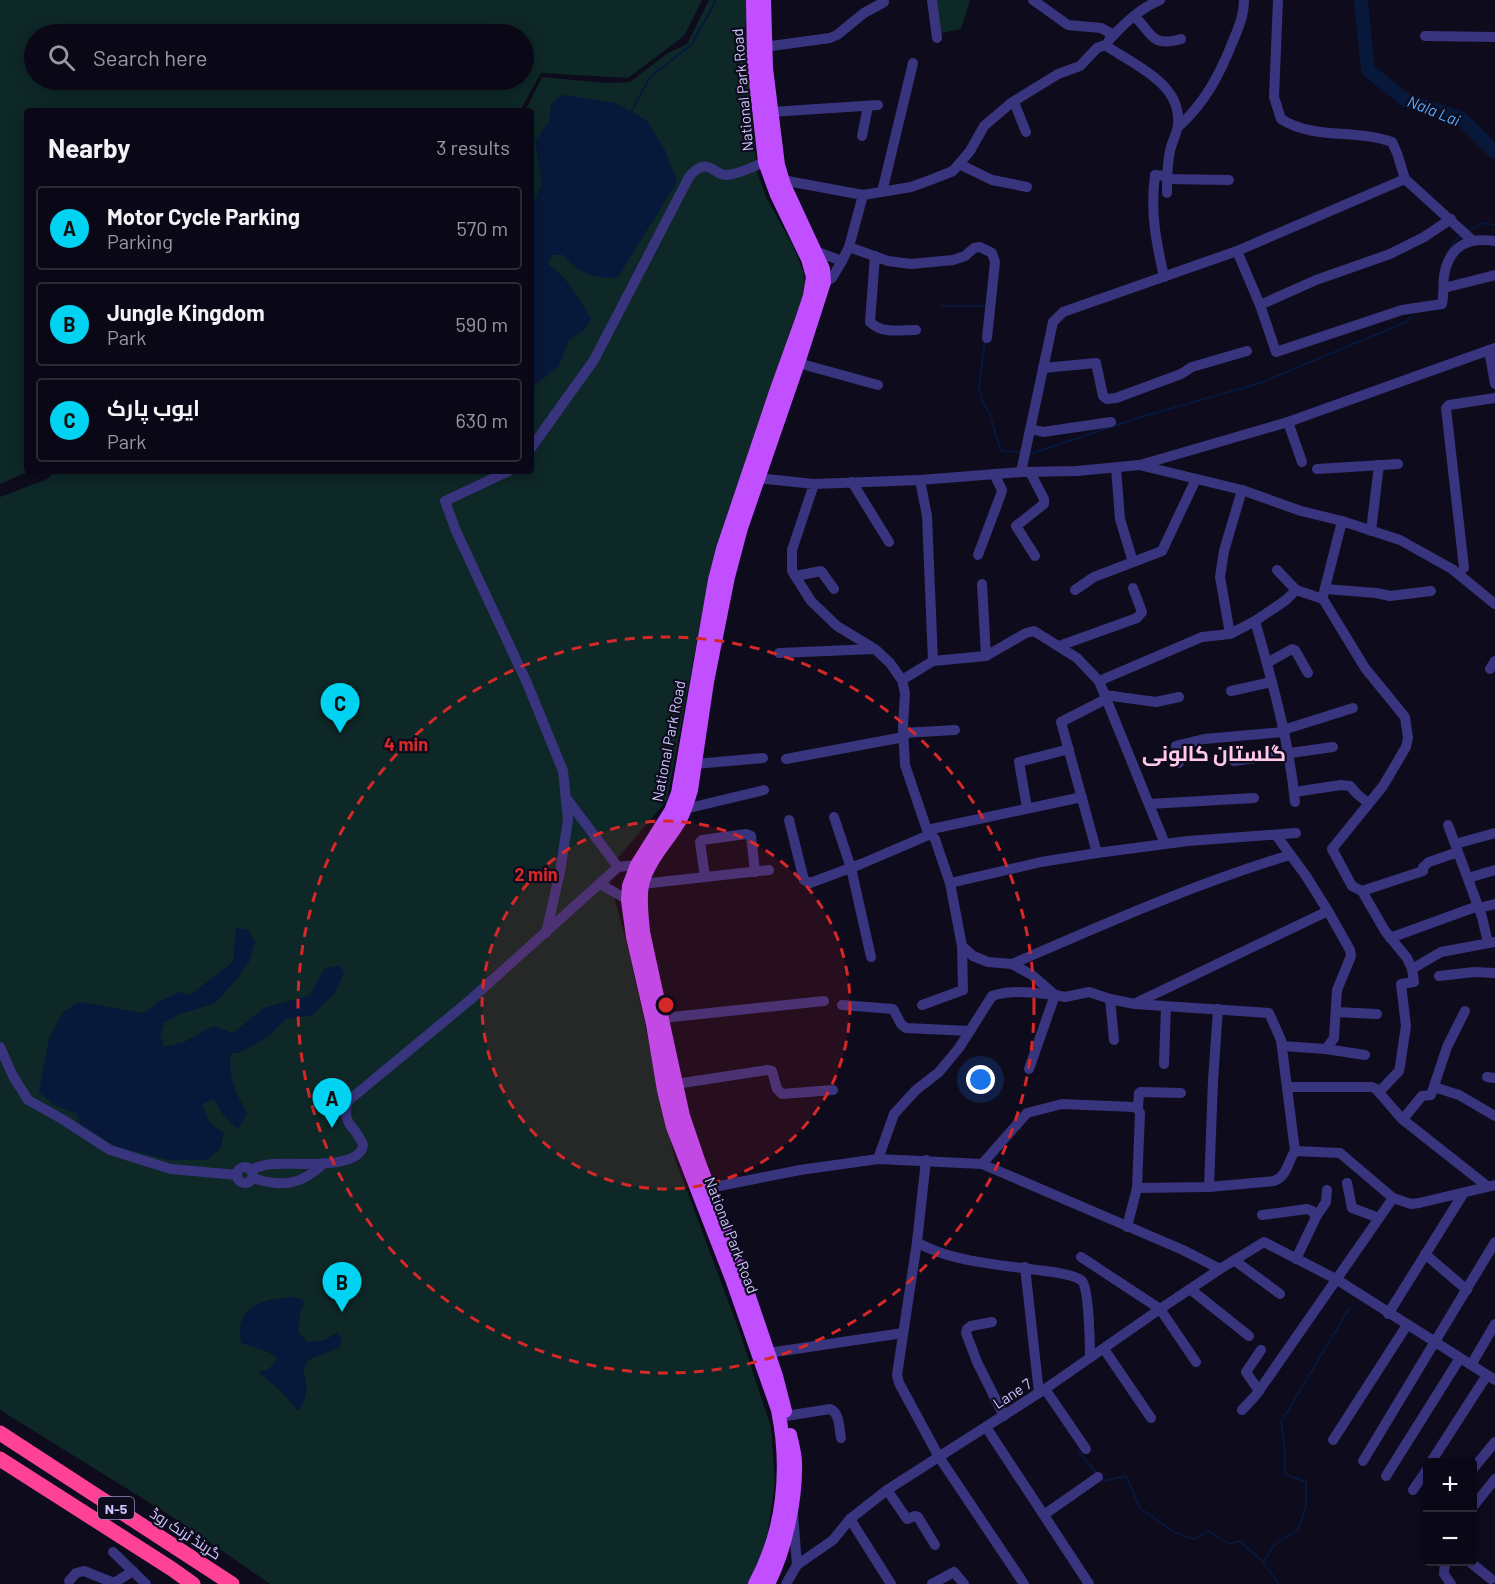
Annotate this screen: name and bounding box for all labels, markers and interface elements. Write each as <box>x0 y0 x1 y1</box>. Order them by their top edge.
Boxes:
search box <box>24 24 534 90</box>
street label: National Park Road <box>728 28 756 152</box>
icon: search <box>45 41 78 74</box>
text: Search here <box>93 44 207 70</box>
water label: Nala Lai <box>1405 91 1463 129</box>
text: Nearby <box>48 132 130 163</box>
text: 3 results <box>436 135 510 159</box>
text: Motor Cycle Parking <box>107 203 300 229</box>
text: A <box>63 216 76 240</box>
text: 570 m <box>456 216 508 240</box>
text: Parking <box>107 229 173 253</box>
text: Jungle Kingdom <box>107 299 265 325</box>
text: B <box>63 312 76 336</box>
text: 590 m <box>455 312 508 336</box>
text: Park <box>107 325 146 349</box>
text: ایوب پارک <box>107 394 200 420</box>
text: C <box>63 408 76 432</box>
text: 630 m <box>456 408 508 432</box>
text: Park <box>107 429 146 453</box>
street label: National Park Road <box>647 679 689 803</box>
pin: C <box>320 684 360 733</box>
text: 4 min <box>384 733 428 755</box>
district label: گلستان کالونی <box>1142 740 1286 767</box>
text: 2 min <box>514 863 558 885</box>
centre of rings <box>656 995 676 1015</box>
your location <box>966 1065 995 1094</box>
pin: A <box>312 1078 352 1128</box>
street label: National Park Road <box>702 1174 762 1296</box>
pin: B <box>322 1262 362 1312</box>
street label: Lane 7 <box>989 1374 1035 1412</box>
map controls <box>1423 1458 1477 1566</box>
button: + <box>1423 1458 1477 1512</box>
road number: N-5 <box>98 1497 134 1519</box>
street label: گرینڈ ٹرنک روڈ <box>147 1503 225 1563</box>
button: − <box>1423 1512 1477 1566</box>

